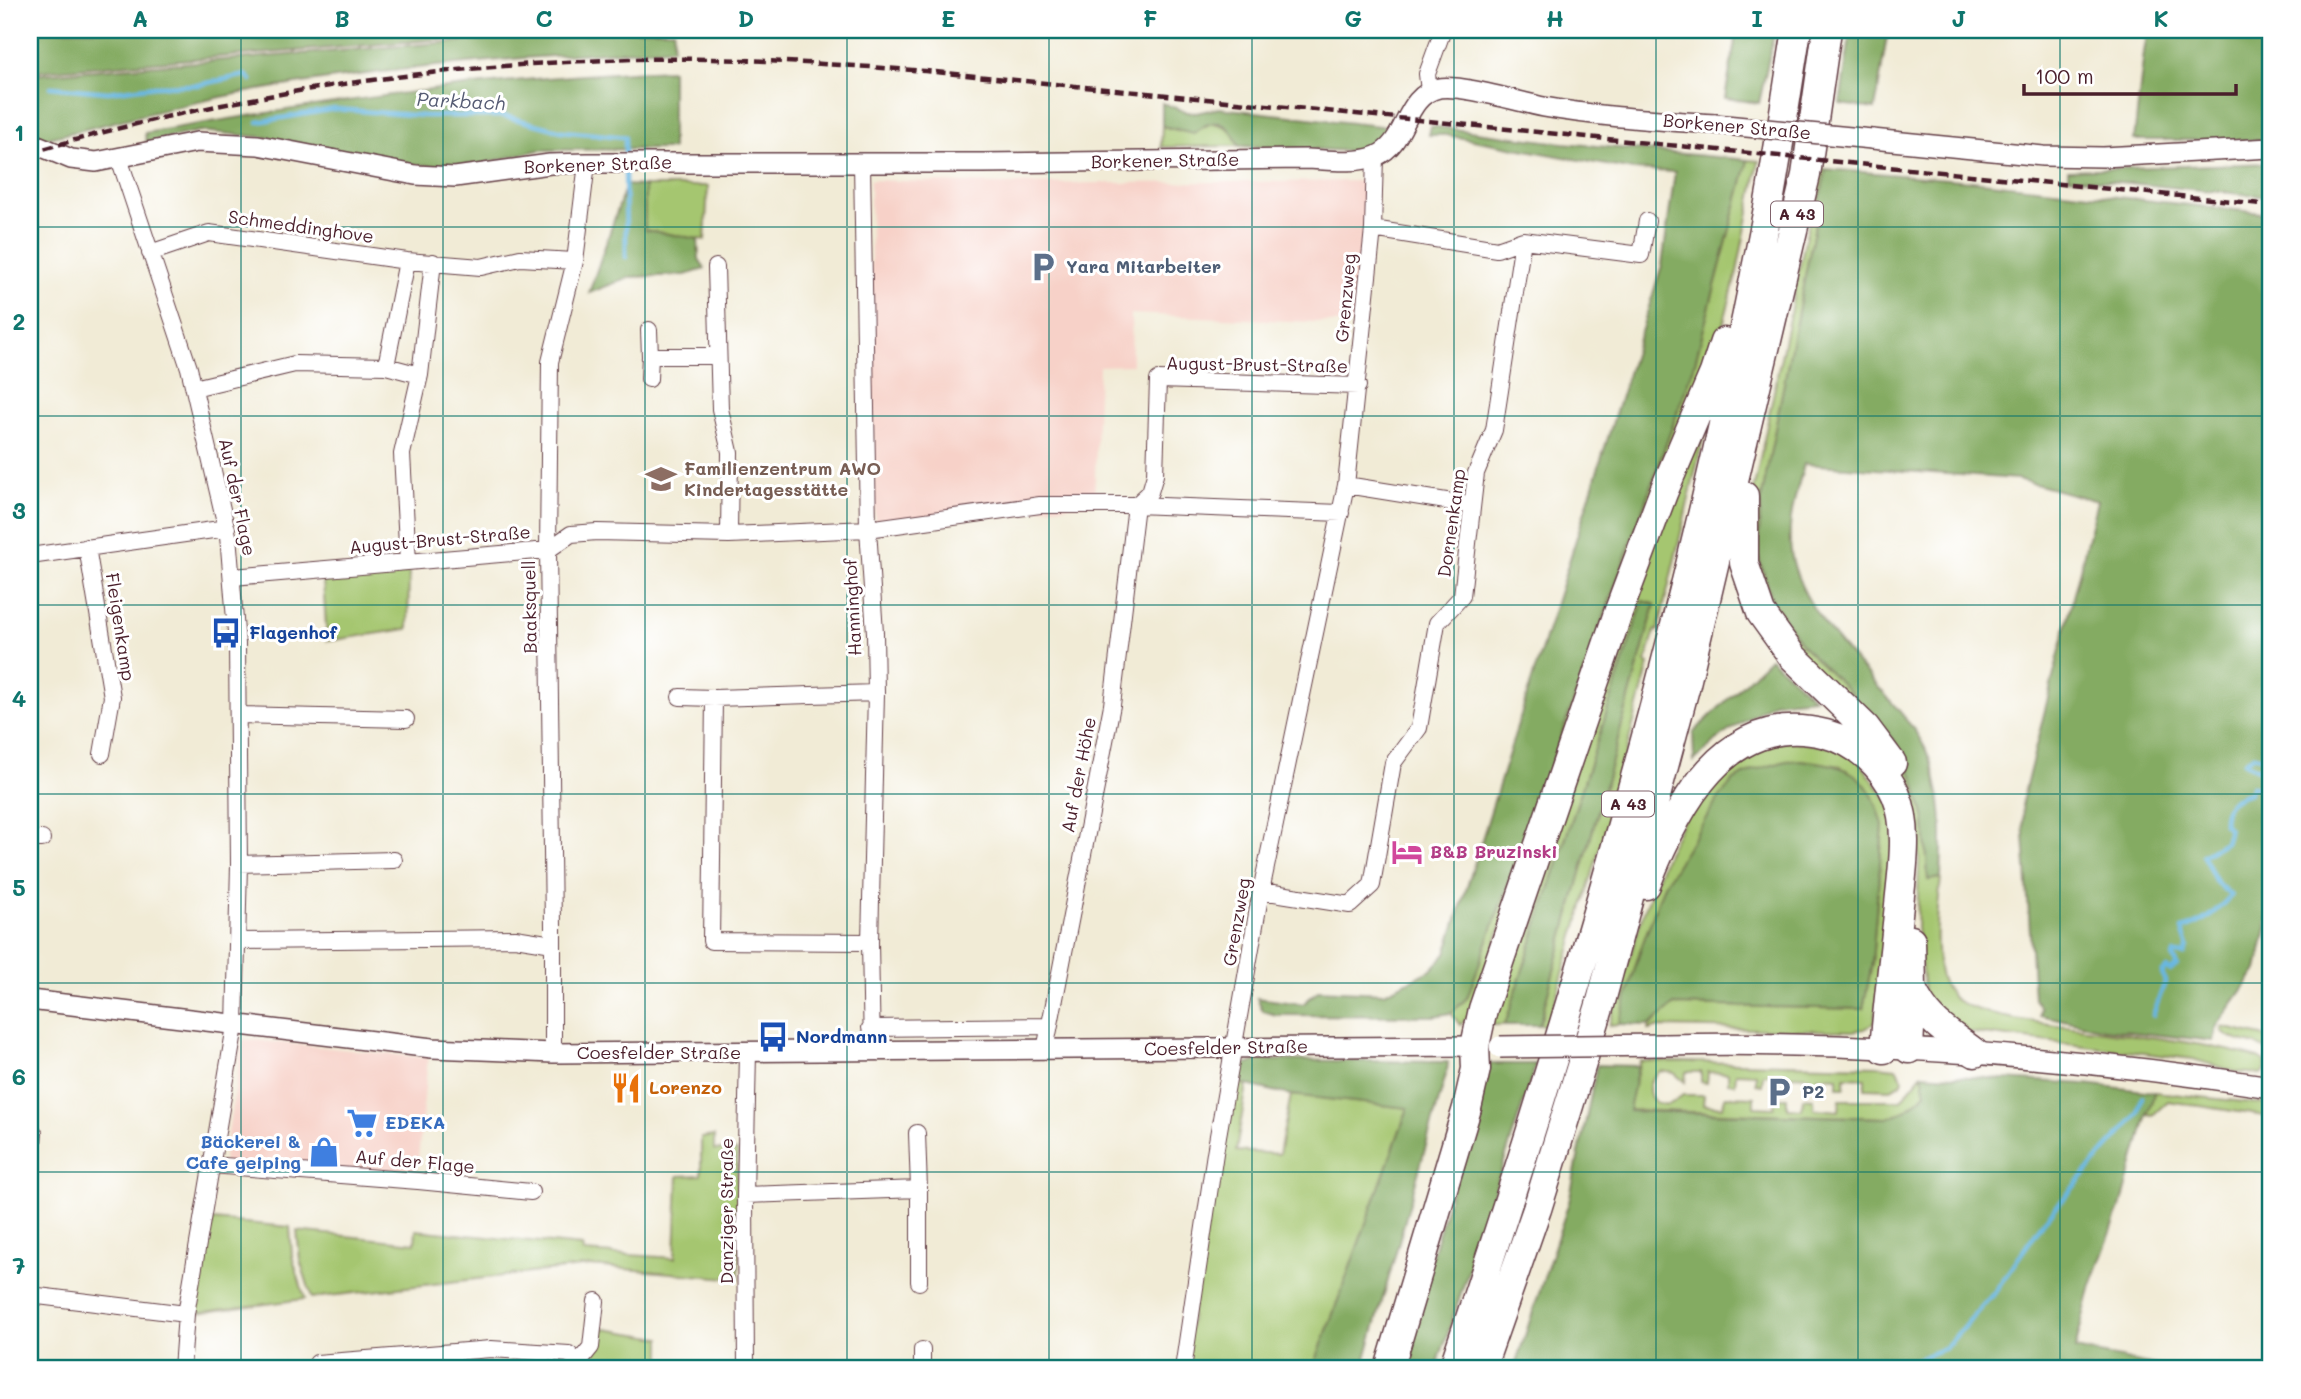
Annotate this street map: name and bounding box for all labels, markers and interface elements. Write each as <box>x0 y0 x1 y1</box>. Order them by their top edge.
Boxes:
text: A <box>132 3 148 33</box>
text: B <box>334 3 350 33</box>
text: C <box>535 3 553 33</box>
text: D <box>738 3 754 33</box>
text: E <box>941 3 955 33</box>
text: F <box>1143 3 1157 33</box>
text: G <box>1344 3 1362 33</box>
text: H <box>1546 3 1564 33</box>
text: I <box>1751 3 1763 33</box>
text: J <box>1951 3 1967 33</box>
text: K <box>2153 3 2169 33</box>
scale bar <box>2024 52 2236 96</box>
text: 100 m <box>2035 62 2094 89</box>
water label: Parkbach <box>416 86 506 115</box>
street label: Borkener Straße <box>1662 108 1812 144</box>
text: 1 <box>14 117 24 147</box>
street label: Borkener Straße <box>1091 147 1239 173</box>
street label: Borkener Straße <box>523 149 673 179</box>
road number: A 43 <box>1771 202 1823 227</box>
street label: Schmeddinghove <box>227 204 375 248</box>
parking icon: Yara Mitarbeiter <box>1026 250 1060 284</box>
street label: Grenzweg <box>1329 253 1361 343</box>
place label: Yara Mitarbeiter <box>1066 254 1221 278</box>
text: 2 <box>13 306 25 336</box>
street label: August-Brust-Straße <box>1166 350 1348 378</box>
street label: Auf der Flage <box>214 436 262 558</box>
place label: Familienzentrum AWO Kindertagesstätte <box>684 456 881 501</box>
school or university icon: Familienzentrum AWO Kindertagesstätte <box>644 462 678 496</box>
street label: Dornenkamp <box>1432 467 1471 579</box>
text: 3 <box>12 495 26 525</box>
street label: August-Brust-Straße <box>348 519 532 559</box>
street label: Hanninghof <box>837 557 867 656</box>
street label: Baaksquell <box>516 560 542 654</box>
street label: Fleigenkamp <box>101 571 141 683</box>
bus stop icon: Flagenhof <box>209 616 243 650</box>
place label: Flagenhof <box>249 620 338 644</box>
text: 4 <box>12 683 26 713</box>
street label: Auf der Höhe <box>1055 715 1101 835</box>
road number: A 43 <box>1602 792 1654 817</box>
hotel icon: B&B Bruzinski <box>1390 835 1424 869</box>
place label: B&B Bruzinski <box>1430 839 1558 863</box>
text: 5 <box>12 872 26 902</box>
street label: Grenzweg <box>1216 876 1256 968</box>
bus stop icon: Nordmann <box>756 1020 790 1054</box>
place label: Nordmann <box>796 1024 887 1048</box>
street label: Coesfelder Straße <box>1144 1034 1308 1060</box>
street label: Coesfelder Straße <box>577 1040 741 1064</box>
text: 6 <box>12 1061 26 1091</box>
restaurant icon: Lorenzo <box>609 1071 643 1105</box>
place label: Lorenzo <box>649 1075 722 1099</box>
parking icon: P2 <box>1762 1075 1796 1109</box>
place label: P2 <box>1802 1079 1824 1103</box>
supermarket icon: EDEKA <box>345 1106 379 1140</box>
place label: EDEKA <box>385 1110 445 1134</box>
place label: Bäckerei & Cafe geiping <box>186 1129 301 1174</box>
shop icon: Bäckerei & Cafe geiping <box>307 1135 341 1169</box>
street label: Danziger Straße <box>714 1138 738 1284</box>
street label: Auf der Flage <box>354 1144 476 1178</box>
text: 7 <box>13 1250 26 1280</box>

